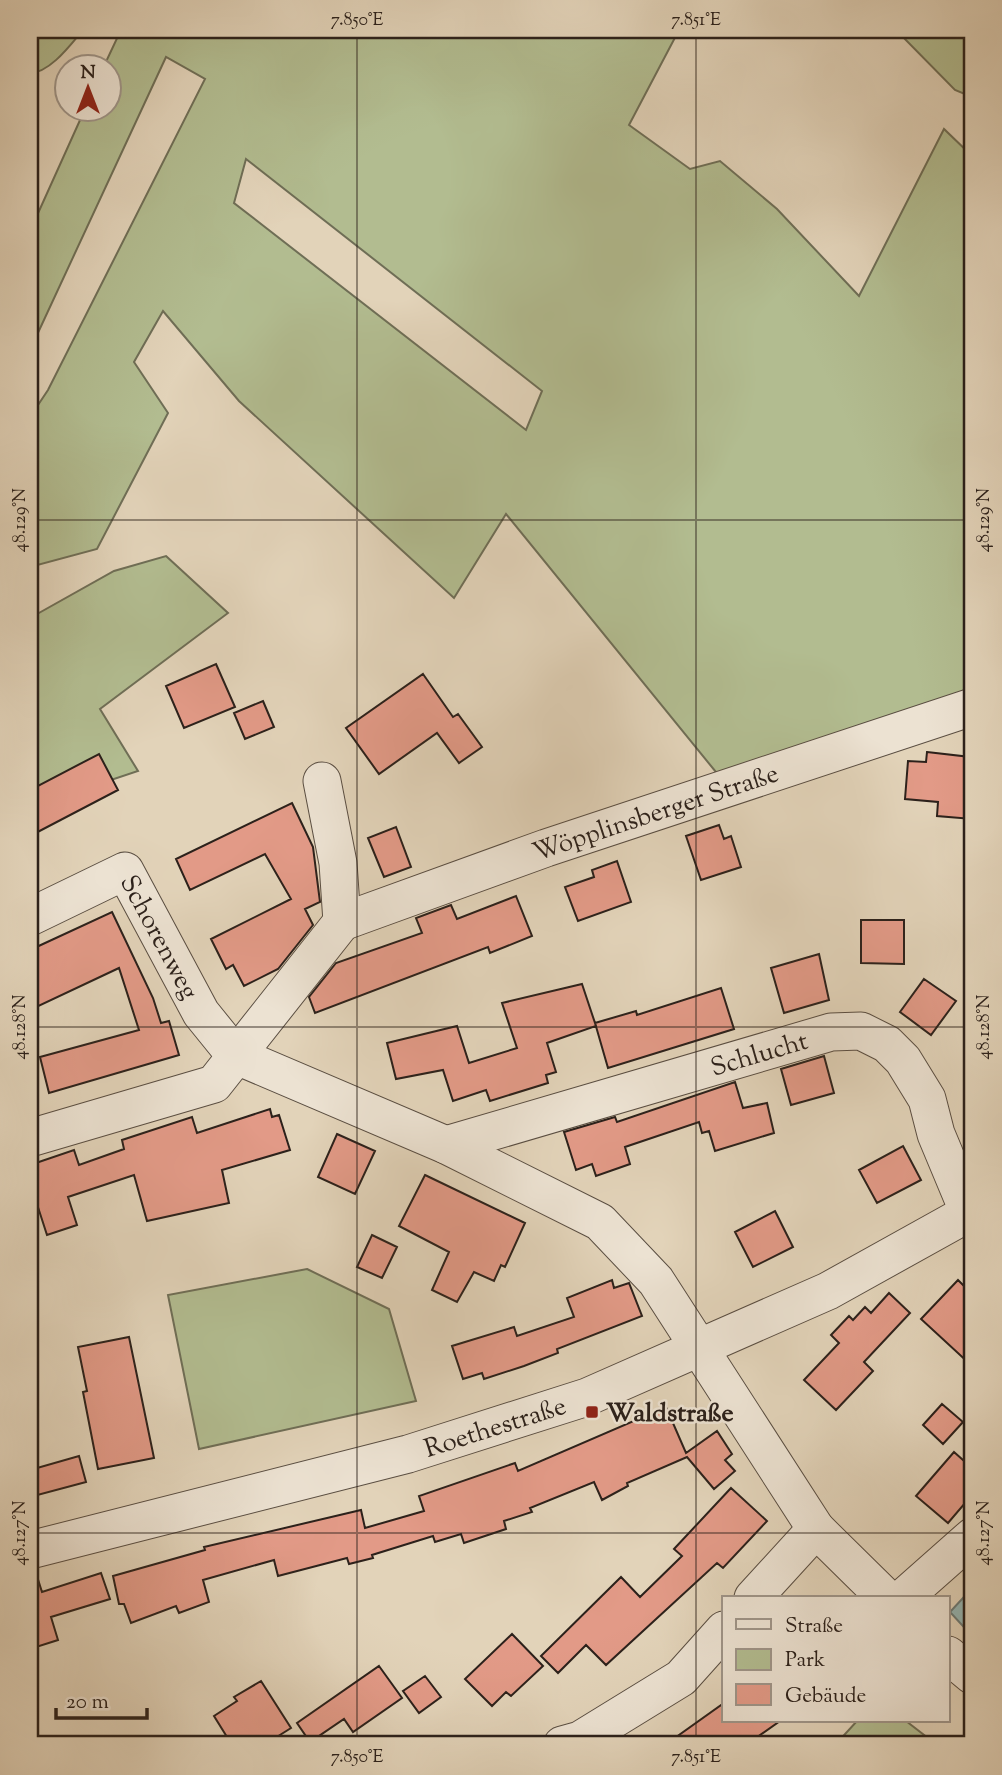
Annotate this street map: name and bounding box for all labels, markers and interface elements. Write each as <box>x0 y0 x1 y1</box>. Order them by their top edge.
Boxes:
text: 7.850°E <box>331 8 383 34</box>
text: 7.851°E <box>671 8 721 34</box>
north arrow <box>52 52 122 122</box>
text: N <box>80 60 96 87</box>
text: 48.129°N <box>8 488 34 552</box>
text: 48.129°N <box>972 488 998 552</box>
street label: Wöpplinsberger Straße <box>528 756 784 872</box>
street label: Schorenweg <box>109 869 206 1007</box>
text: 48.128°N <box>8 995 34 1060</box>
text: 48.128°N <box>972 995 998 1060</box>
street label: Schlucht <box>706 1024 813 1087</box>
street label: Roethestraße <box>420 1389 571 1469</box>
place label: Waldstraße <box>606 1396 734 1433</box>
marker: Waldstraße <box>584 1404 600 1420</box>
text: 48.127°N <box>8 1500 34 1566</box>
text: 48.127°N <box>972 1500 998 1566</box>
legend <box>722 1596 950 1722</box>
text: Straße <box>785 1612 843 1642</box>
text: Park <box>785 1646 826 1676</box>
scale bar <box>56 1677 147 1721</box>
text: Gebäude <box>785 1682 866 1712</box>
text: 20 m <box>66 1688 109 1718</box>
text: 7.850°E <box>331 1745 383 1771</box>
text: 7.851°E <box>671 1745 721 1771</box>

